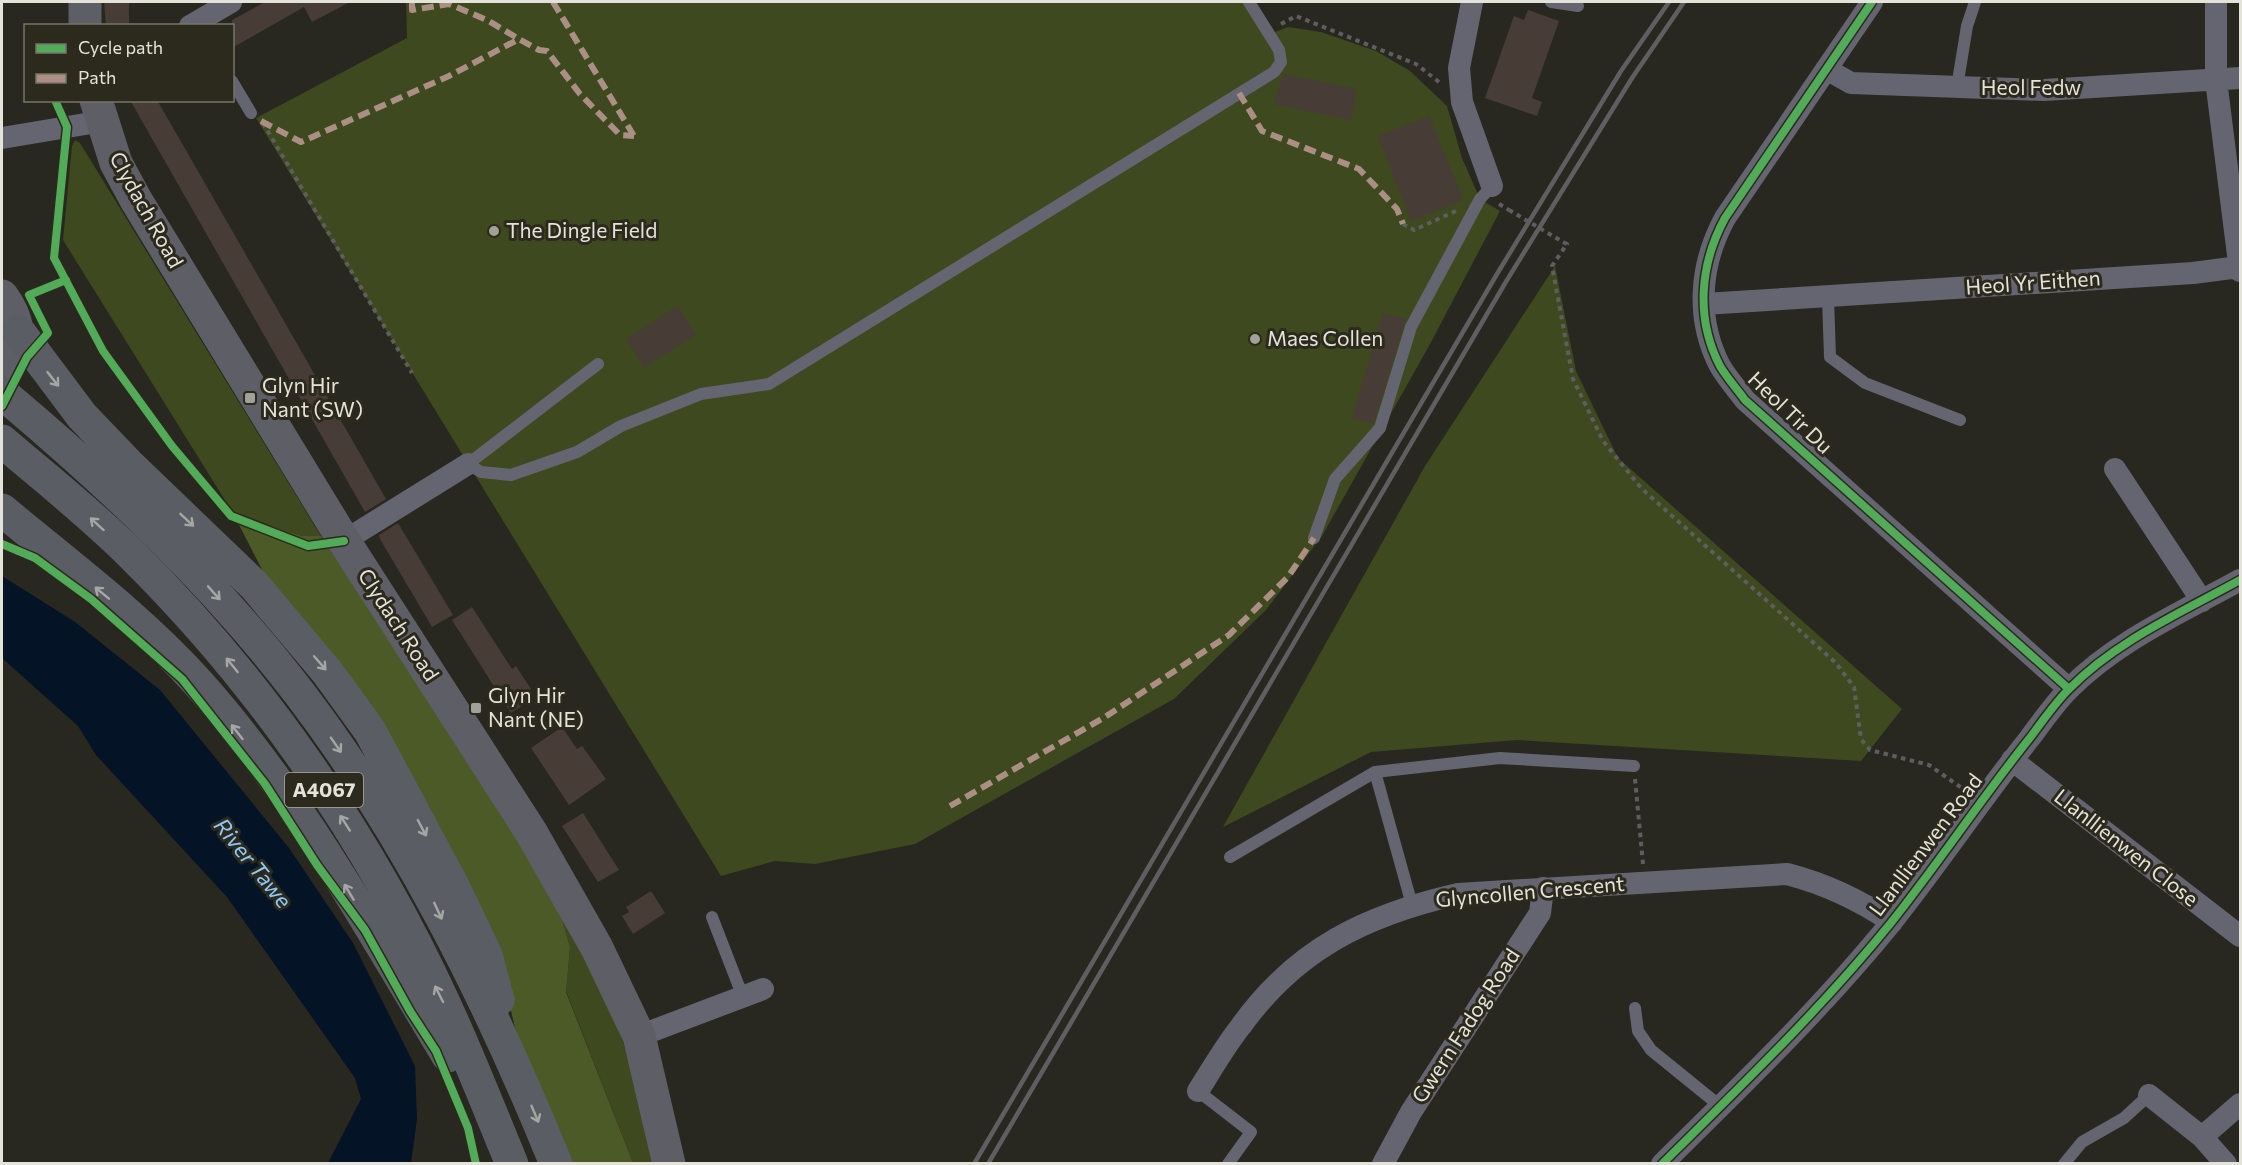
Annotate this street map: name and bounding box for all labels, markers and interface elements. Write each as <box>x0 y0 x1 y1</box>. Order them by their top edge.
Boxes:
legend <box>24 24 234 102</box>
text: Cycle path <box>78 36 163 58</box>
text: Path <box>78 66 116 88</box>
street label: Heol Fedw <box>1981 74 2081 99</box>
street label: Clydach Road <box>105 147 189 272</box>
place label: The Dingle Field <box>506 217 657 242</box>
marker: The Dingle Field <box>487 224 501 238</box>
street label: Heol Yr Eithen <box>1965 264 2101 299</box>
place label: Maes Collen <box>1267 325 1383 350</box>
marker: Maes Collen <box>1248 332 1262 346</box>
street label: Heol Tir Du <box>1744 366 1838 458</box>
one-way arrow <box>47 371 60 387</box>
place label: Glyn Hir Nant (SW) <box>262 372 363 421</box>
marker: Glyn Hir Nant (SW) <box>243 391 257 405</box>
one-way arrow <box>180 513 195 528</box>
one-way arrow <box>90 517 105 531</box>
street label: Clydach Road <box>354 563 445 685</box>
one-way arrow <box>207 585 221 600</box>
one-way arrow <box>94 586 110 599</box>
one-way arrow <box>313 655 327 670</box>
one-way arrow <box>225 657 238 673</box>
place label: Glyn Hir Nant (NE) <box>488 682 584 731</box>
marker: Glyn Hir Nant (NE) <box>469 701 483 715</box>
one-way arrow <box>231 725 244 741</box>
one-way arrow <box>330 736 342 752</box>
street label: Llanllienwen Road <box>1863 768 1987 920</box>
road number: A4067 <box>285 773 363 807</box>
street label: Llanllienwen Close <box>2050 783 2204 911</box>
water label: River Tawe <box>209 812 298 914</box>
one-way arrow <box>339 815 351 832</box>
one-way arrow <box>417 819 428 837</box>
street label: Glyncollen Crescent <box>1434 870 1625 911</box>
one-way arrow <box>343 884 355 901</box>
one-way arrow <box>433 901 445 919</box>
street label: Gwern Fadog Road <box>1406 943 1524 1107</box>
one-way arrow <box>433 985 445 1003</box>
one-way arrow <box>530 1104 541 1122</box>

